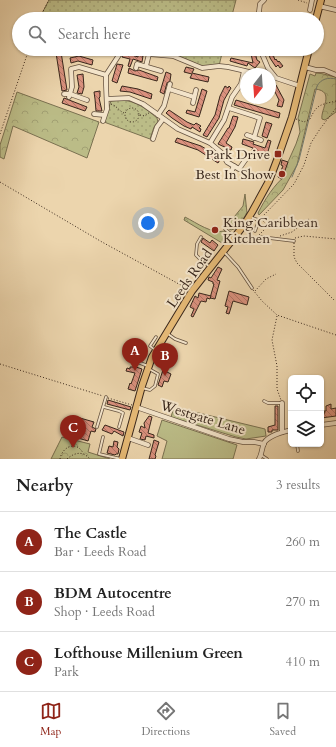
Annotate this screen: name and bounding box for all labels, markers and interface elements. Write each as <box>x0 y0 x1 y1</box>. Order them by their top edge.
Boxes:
search box <box>12 12 324 56</box>
icon: search <box>26 23 48 45</box>
text: Search here <box>58 24 131 44</box>
north arrow <box>240 68 276 104</box>
place label: Park Drive <box>205 145 270 164</box>
marker: Park Drive <box>273 149 283 159</box>
place label: Best In Show <box>195 165 275 184</box>
marker: Best In Show <box>277 169 287 179</box>
your location <box>138 213 158 233</box>
place label: King Caribbean Kitchen <box>223 213 318 248</box>
marker: King Caribbean Kitchen <box>210 225 220 235</box>
street label: Leeds Road <box>162 245 217 312</box>
pin: A <box>122 338 148 371</box>
pin: B <box>152 343 178 376</box>
map controls <box>288 375 324 447</box>
button: locate <box>288 375 324 411</box>
street label: Westgate Lane <box>157 395 248 439</box>
button: layers <box>288 411 324 447</box>
pin: C <box>60 415 86 448</box>
text: Nearby <box>16 474 73 497</box>
text: 3 results <box>276 476 320 494</box>
text: The Castle <box>54 523 127 543</box>
text: A <box>24 533 34 551</box>
text: 260 m <box>286 533 320 551</box>
text: Bar · Leeds Road <box>54 543 146 561</box>
text: BDM Autocentre <box>54 583 172 603</box>
text: B <box>24 593 34 611</box>
text: 270 m <box>286 593 320 611</box>
text: Shop · Leeds Road <box>54 603 155 621</box>
text: Lofthouse Millenium Green <box>54 643 243 663</box>
text: C <box>24 653 34 671</box>
text: 410 m <box>286 653 320 671</box>
text: Park <box>54 663 79 681</box>
tab: Map <box>40 700 62 739</box>
tab: Directions <box>141 700 190 739</box>
tab: Saved <box>270 700 296 739</box>

